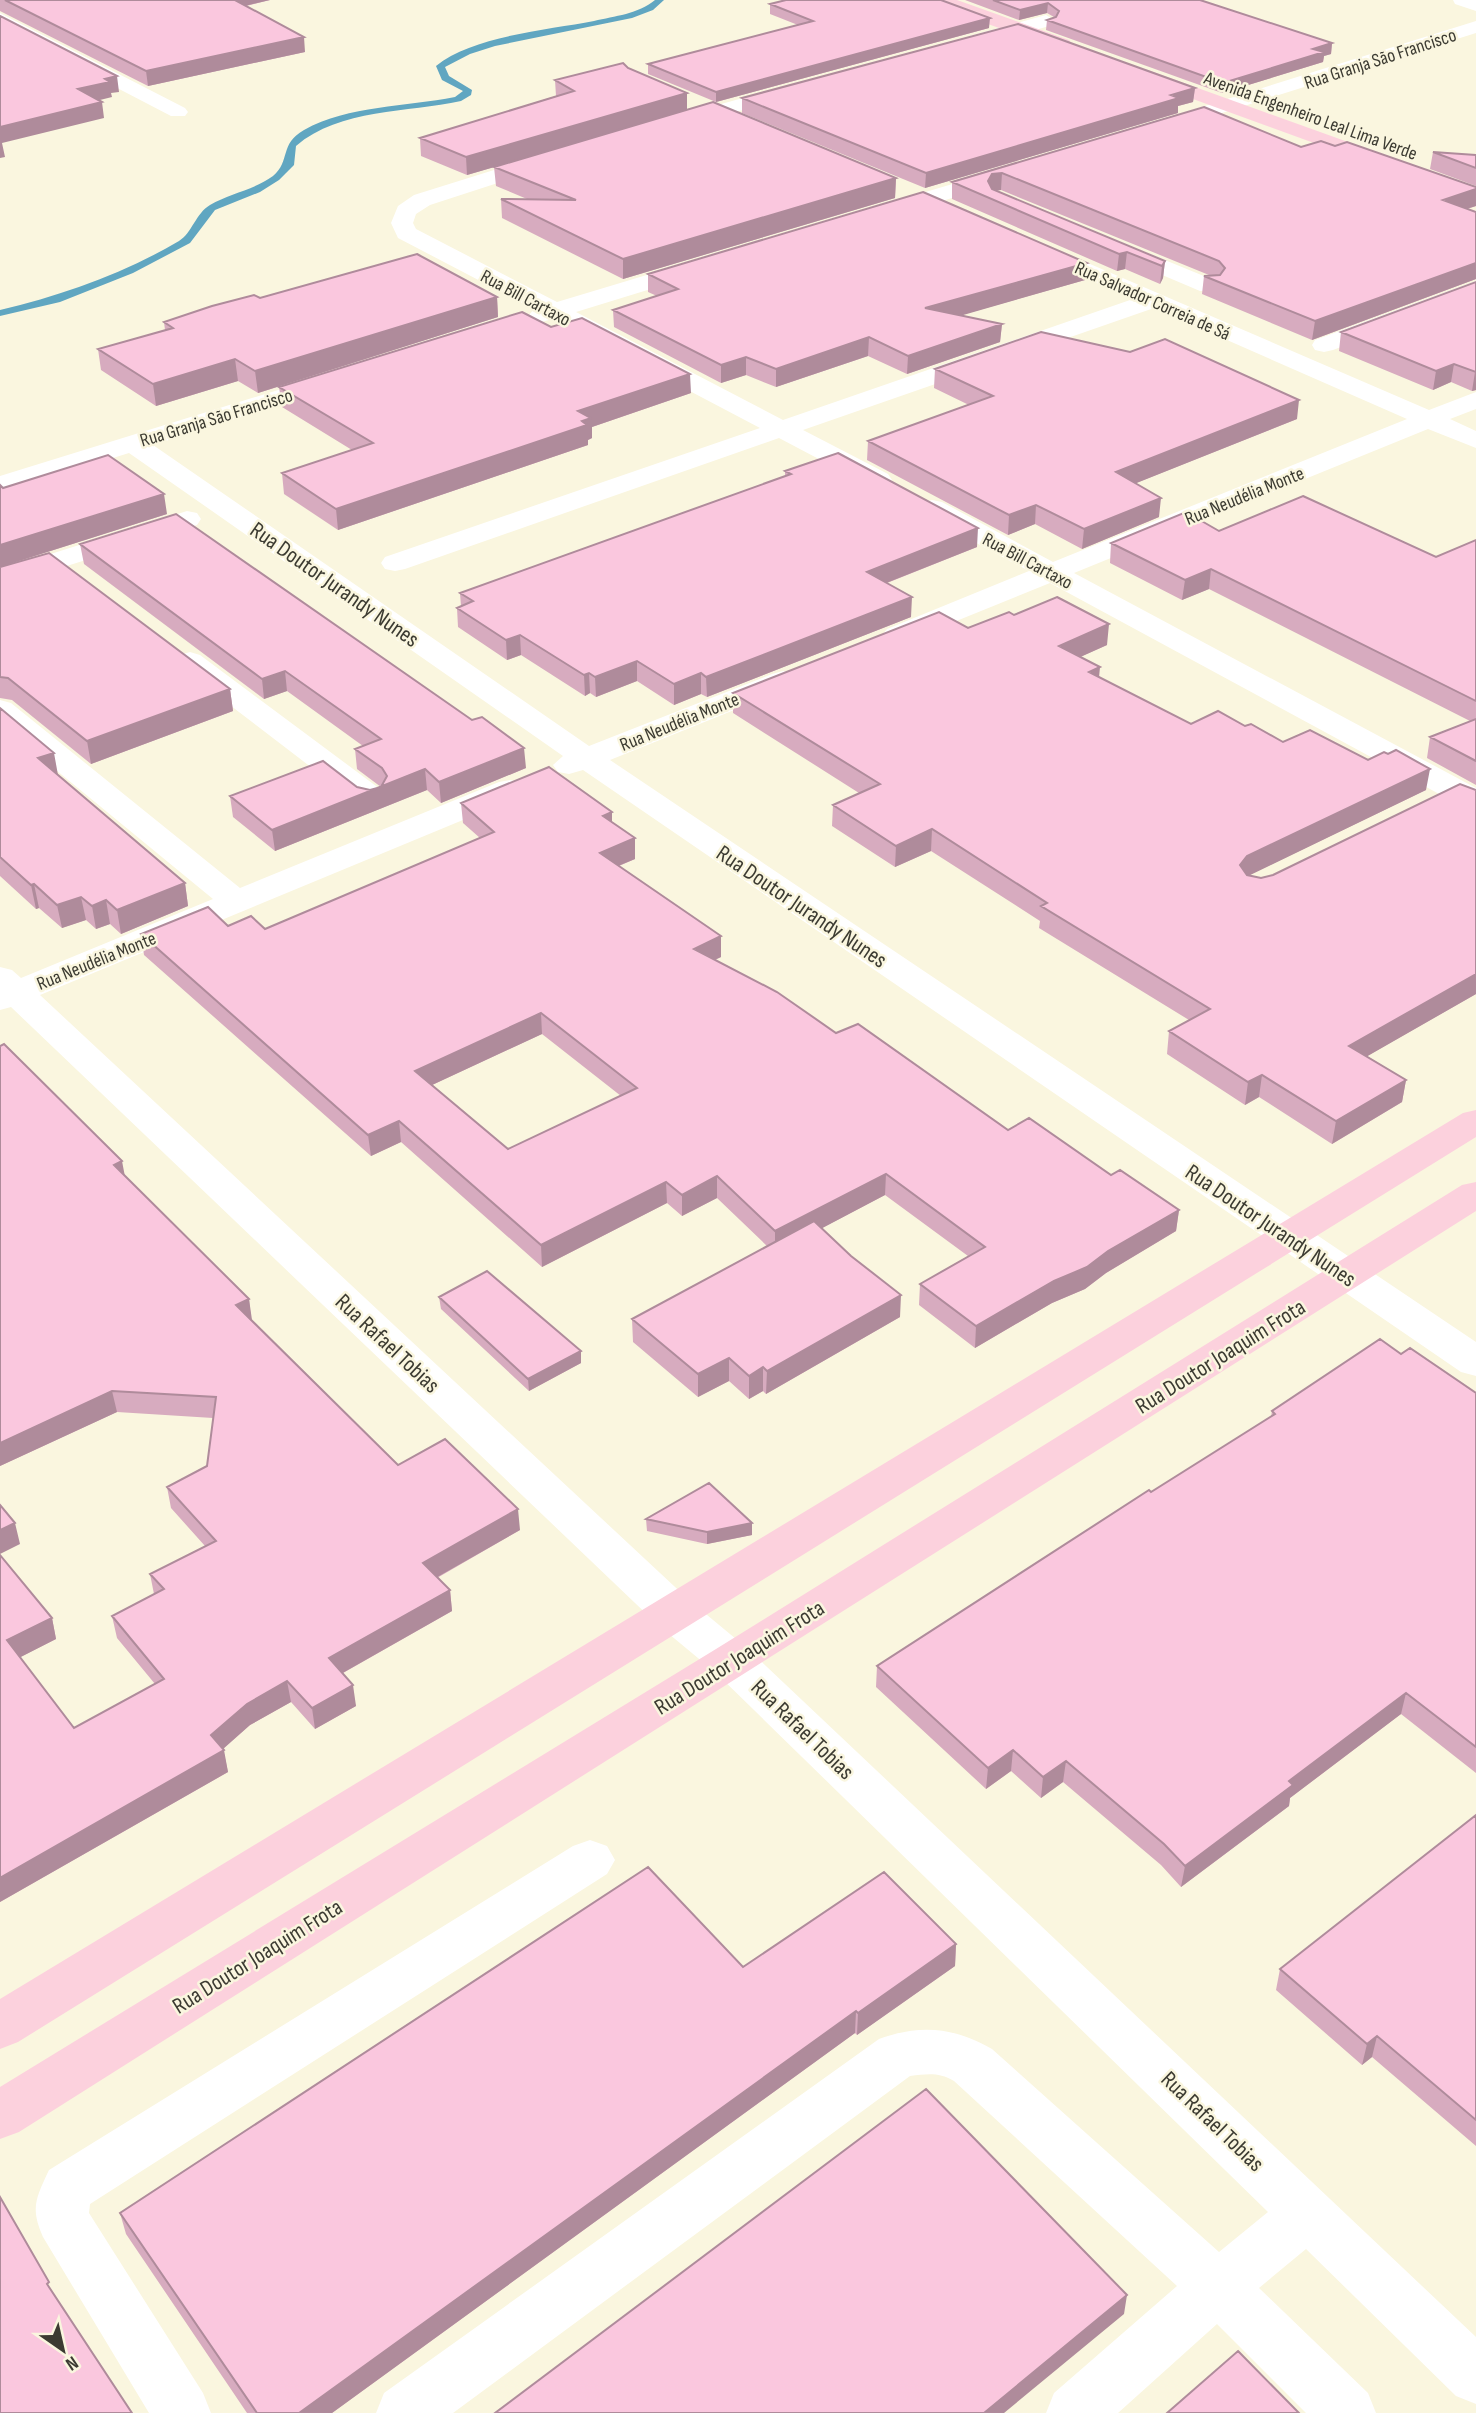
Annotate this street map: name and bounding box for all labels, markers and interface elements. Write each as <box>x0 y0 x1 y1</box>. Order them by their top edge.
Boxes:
street label: Rua Granja São Francisco <box>1302 24 1459 95</box>
street label: Avenida Engenheiro Leal Lima Verde <box>1200 67 1420 166</box>
street label: Rua Salvador Correia de Sá <box>1071 257 1234 346</box>
street label: Rua Bill Cartaxo <box>476 265 574 332</box>
street label: Rua Granja São Francisco <box>137 384 296 453</box>
street label: Rua Neudélia Monte <box>1182 462 1307 531</box>
street label: Rua Doutor Jurandy Nunes <box>245 516 424 654</box>
street label: Rua Bill Cartaxo <box>978 528 1076 595</box>
street label: Rua Neudélia Monte <box>617 688 742 757</box>
street label: Rua Doutor Jurandy Nunes <box>711 839 892 974</box>
street label: Rua Neudélia Monte <box>34 927 159 996</box>
street label: Rua Doutor Jurandy Nunes <box>1180 1158 1361 1293</box>
street label: Rua Rafael Tobias <box>329 1288 445 1399</box>
street label: Rua Doutor Joaquim Frota <box>1130 1293 1311 1420</box>
street label: Rua Doutor Joaquim Frota <box>649 1594 830 1721</box>
street label: Rua Rafael Tobias <box>745 1674 860 1786</box>
street label: Rua Doutor Joaquim Frota <box>167 1893 348 2020</box>
street label: Rua Rafael Tobias <box>1155 2066 1270 2178</box>
north arrow <box>28 2315 98 2385</box>
text: N <box>61 2350 82 2375</box>

